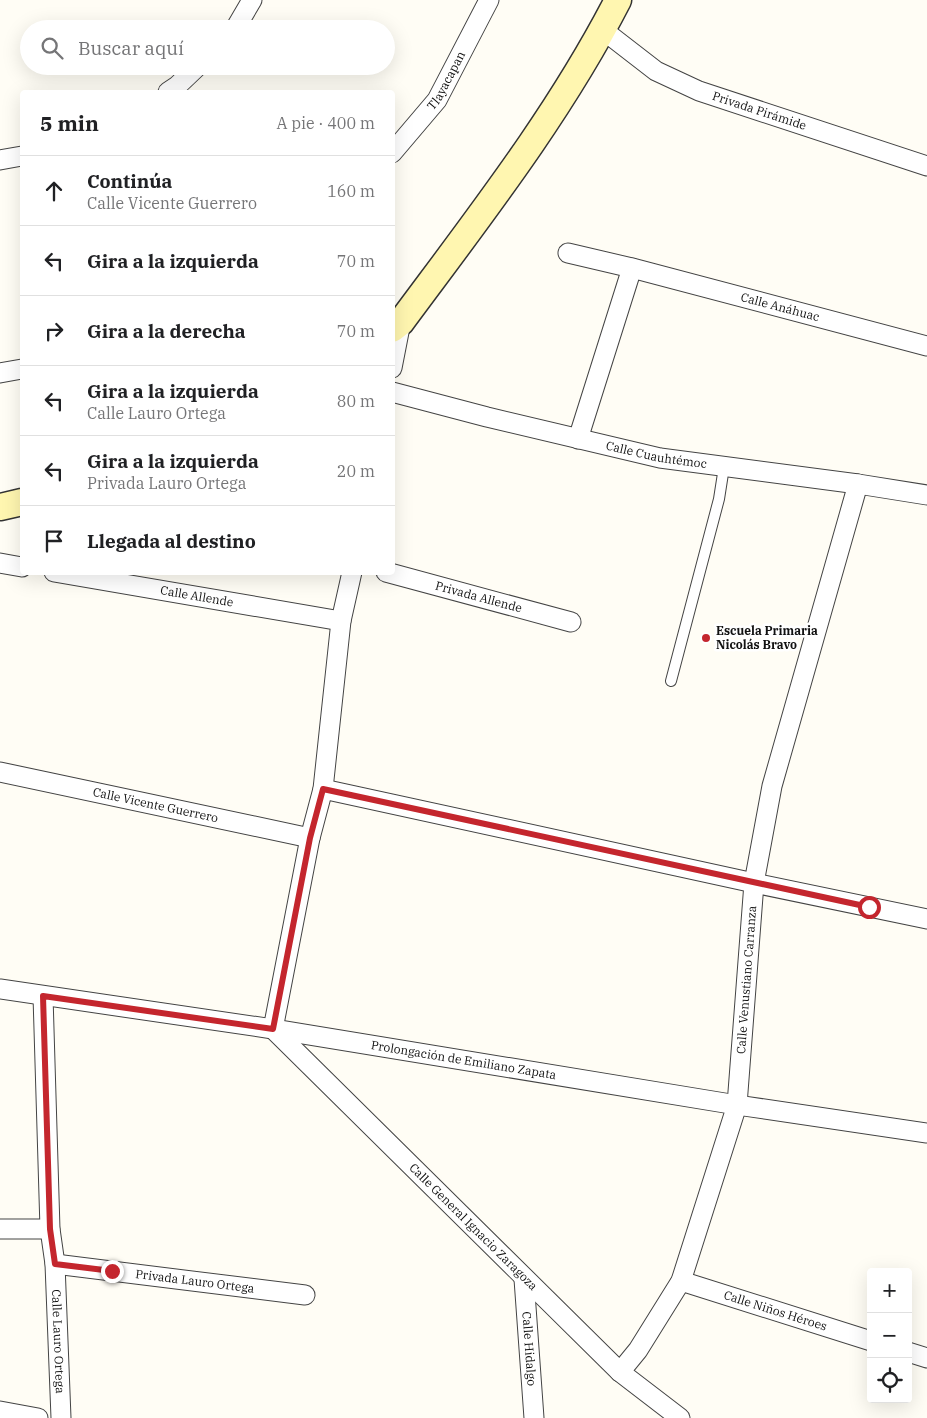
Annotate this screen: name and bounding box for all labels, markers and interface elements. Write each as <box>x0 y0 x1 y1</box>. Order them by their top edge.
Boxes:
search box <box>20 20 395 75</box>
icon: search <box>38 34 66 62</box>
text: Buscar aquí <box>78 36 184 60</box>
street label: Tlayacapan <box>424 48 468 113</box>
street label: Privada Pirámide <box>711 88 808 133</box>
text: 5 min <box>40 109 99 137</box>
text: A pie · 400 m <box>277 113 375 133</box>
text: Continúa <box>87 169 172 193</box>
icon: ahead <box>40 177 68 205</box>
text: 160 m <box>327 181 375 201</box>
text: Calle Vicente Guerrero <box>87 193 257 213</box>
icon: left <box>40 247 68 275</box>
text: Gira a la izquierda <box>87 249 259 273</box>
text: 70 m <box>337 251 375 271</box>
street label: Calle Anáhuac <box>739 289 821 324</box>
icon: right <box>40 317 68 345</box>
text: Gira a la derecha <box>87 319 246 343</box>
text: 70 m <box>337 321 375 341</box>
text: Gira a la izquierda <box>87 379 259 403</box>
icon: left <box>40 387 68 415</box>
text: 80 m <box>337 391 375 411</box>
text: Calle Lauro Ortega <box>87 403 226 423</box>
street label: Calle Cuauhtémoc <box>605 437 708 471</box>
text: Gira a la izquierda <box>87 449 259 473</box>
icon: left <box>40 457 68 485</box>
text: 20 m <box>337 461 375 481</box>
text: Privada Lauro Ortega <box>87 473 246 493</box>
icon: arrive <box>40 527 68 555</box>
text: Llegada al destino <box>87 529 256 553</box>
street label: Privada Allende <box>434 578 524 615</box>
street label: Calle Allende <box>159 582 235 610</box>
place label: Escuela Primaria Nicolás Bravo <box>716 623 818 652</box>
marker: Escuela Primaria Nicolás Bravo <box>700 632 712 644</box>
street label: Calle Vicente Guerrero <box>92 784 220 825</box>
route start <box>858 896 881 919</box>
street label: Calle Venustiano Carranza <box>733 904 759 1055</box>
street label: Prolongación de Emiliano Zapata <box>370 1037 558 1082</box>
street label: Calle General Ignacio Zaragoza <box>406 1160 541 1294</box>
route end <box>101 1260 124 1283</box>
street label: Privada Lauro Ortega <box>135 1266 256 1296</box>
map controls <box>867 1268 912 1403</box>
button: + <box>867 1268 912 1313</box>
street label: Calle Niños Héroes <box>722 1287 829 1334</box>
street label: Calle Lauro Ortega <box>49 1289 68 1394</box>
street label: Calle Hidalgo <box>519 1311 540 1387</box>
button: − <box>867 1313 912 1358</box>
button: locate <box>867 1358 912 1403</box>

